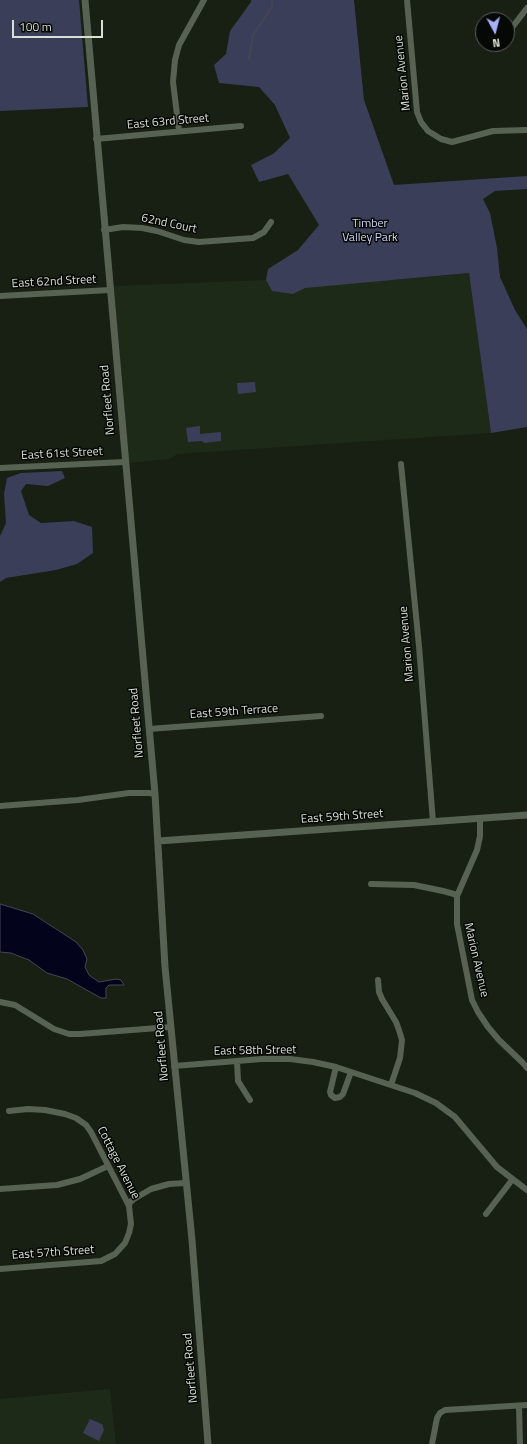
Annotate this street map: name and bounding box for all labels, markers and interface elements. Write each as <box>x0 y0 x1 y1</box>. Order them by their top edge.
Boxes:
scale bar <box>14 12 105 38</box>
north arrow <box>475 12 515 52</box>
text: 100 m <box>19 17 52 36</box>
street label: Marion Avenue <box>392 35 414 111</box>
text: N <box>492 35 501 51</box>
street label: East 63rd Street <box>126 111 210 133</box>
street label: 62nd Court <box>140 211 198 237</box>
park label: Timber Valley Park <box>342 217 398 245</box>
street label: East 62nd Street <box>11 273 97 291</box>
street label: Norfleet Road <box>98 364 118 436</box>
street label: East 61st Street <box>21 445 103 463</box>
street label: Marion Avenue <box>397 606 417 682</box>
street label: Norfleet Road <box>127 687 147 759</box>
street label: East 59th Terrace <box>189 702 279 722</box>
street label: East 59th Street <box>300 807 384 827</box>
street label: Marion Avenue <box>460 921 492 999</box>
street label: Norfleet Road <box>152 1010 172 1082</box>
street label: East 58th Street <box>214 1043 296 1059</box>
street label: Cottage Avenue <box>94 1124 142 1202</box>
street label: East 57th Street <box>11 1243 95 1263</box>
street label: Norfleet Road <box>181 1332 201 1404</box>

